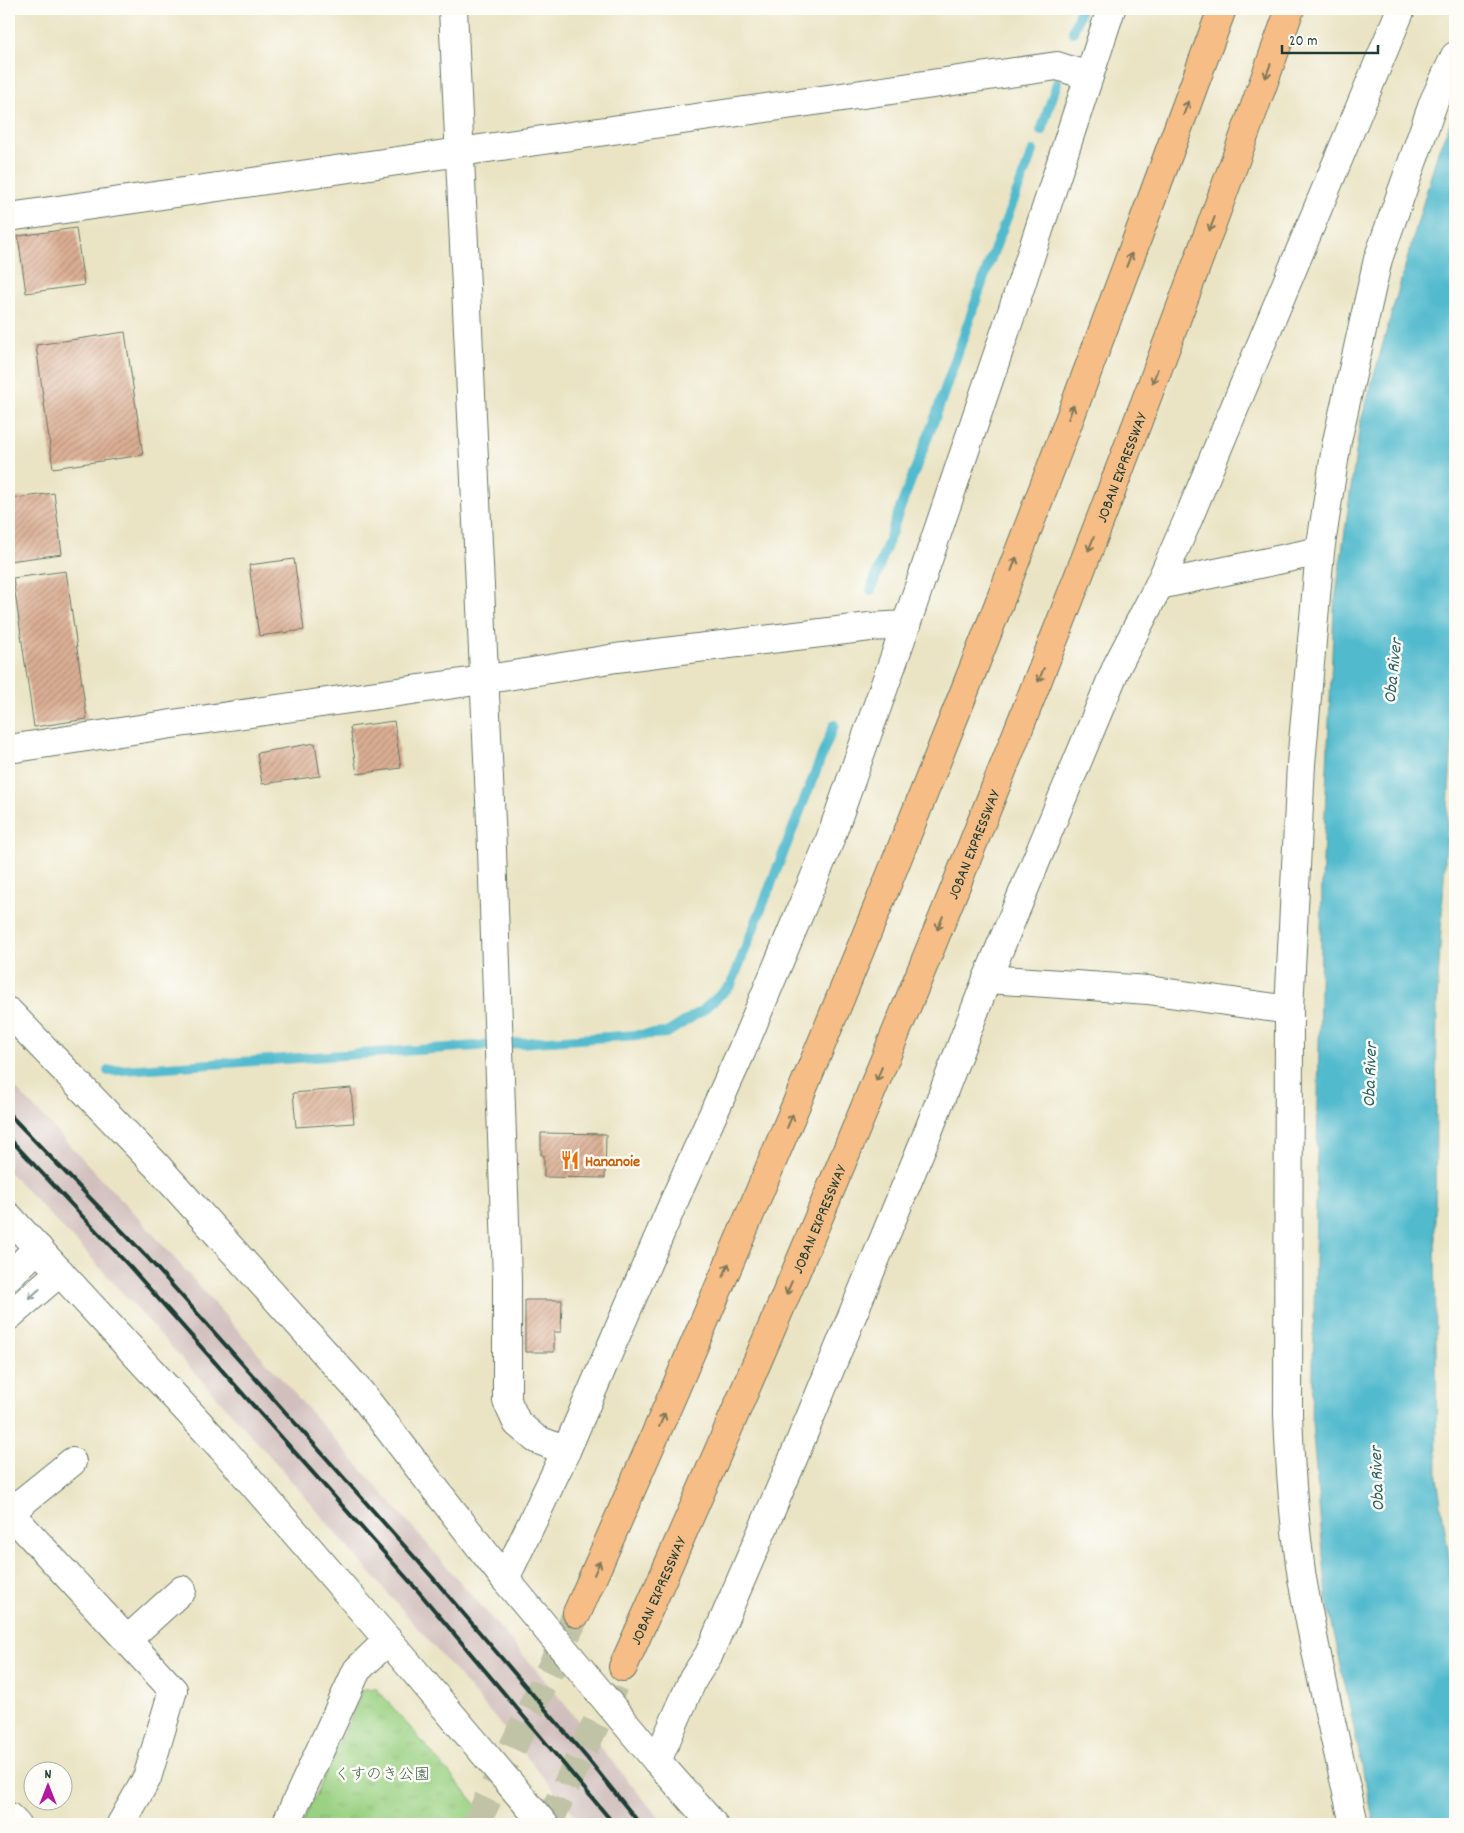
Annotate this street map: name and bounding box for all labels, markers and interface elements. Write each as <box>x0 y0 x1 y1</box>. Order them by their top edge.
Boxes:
scale bar <box>1282 22 1378 54</box>
text: 20 m <box>1289 31 1317 53</box>
one-way arrow <box>1262 63 1272 79</box>
one-way arrow <box>1182 101 1191 116</box>
one-way arrow <box>1207 216 1216 231</box>
one-way arrow <box>1125 253 1134 268</box>
one-way arrow <box>1150 368 1159 383</box>
one-way arrow <box>1067 405 1076 420</box>
street label: JOBAN EXPRESSWAY <box>1091 409 1155 526</box>
one-way arrow <box>1086 536 1095 552</box>
one-way arrow <box>1010 557 1019 572</box>
water label: Oba River <box>1379 635 1411 705</box>
one-way arrow <box>1035 667 1045 682</box>
street label: JOBAN EXPRESSWAY <box>943 786 1008 903</box>
one-way arrow <box>935 915 945 930</box>
water label: Oba River <box>1358 1040 1385 1108</box>
one-way arrow <box>874 1066 884 1081</box>
one-way arrow <box>785 1114 795 1129</box>
restaurant icon: Hananoie <box>559 1149 581 1171</box>
place label: Hananoie <box>585 1151 640 1174</box>
street label: JOBAN EXPRESSWAY <box>787 1161 854 1278</box>
one-way arrow <box>722 1263 731 1278</box>
one-way arrow <box>784 1280 794 1295</box>
one-way arrow <box>28 1288 41 1300</box>
one-way arrow <box>658 1413 668 1428</box>
water label: Oba River <box>1365 1444 1392 1512</box>
street label: JOBAN EXPRESSWAY <box>625 1533 694 1649</box>
one-way arrow <box>592 1561 602 1576</box>
north arrow <box>22 1760 72 1810</box>
park label: くすのき公園 <box>334 1764 430 1787</box>
text: N <box>45 1765 52 1785</box>

